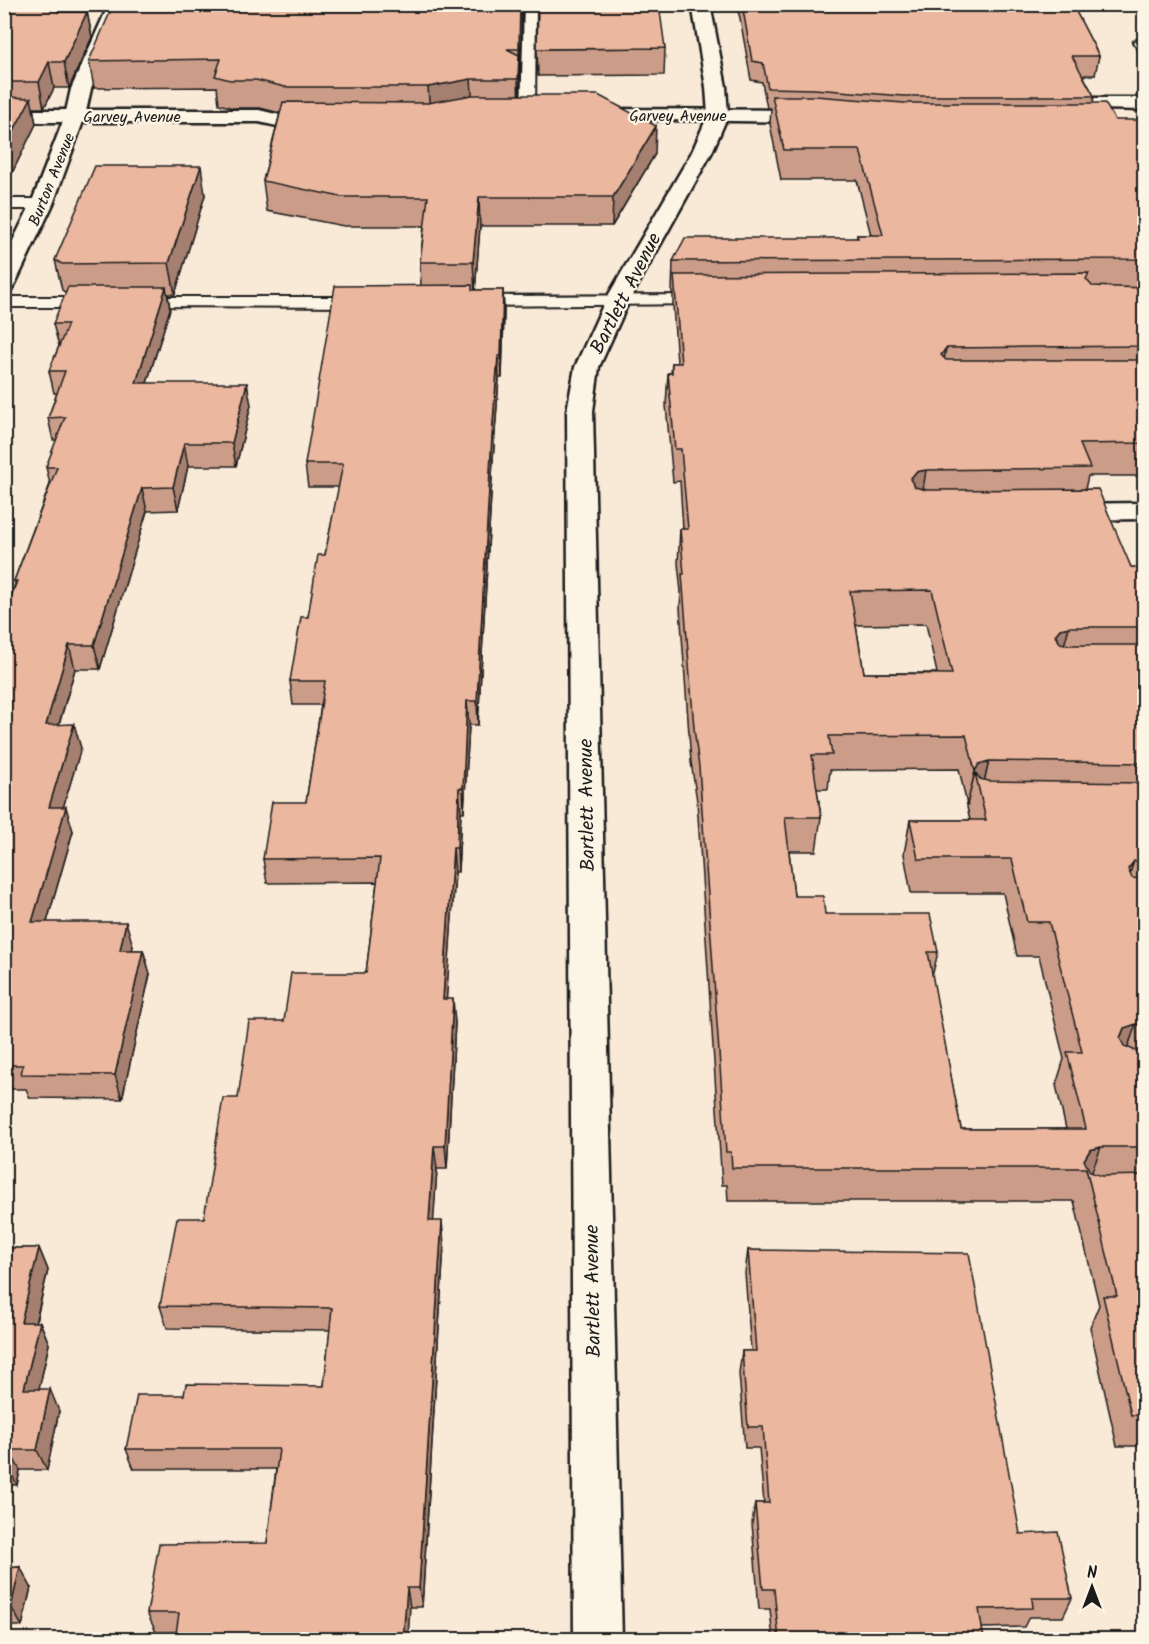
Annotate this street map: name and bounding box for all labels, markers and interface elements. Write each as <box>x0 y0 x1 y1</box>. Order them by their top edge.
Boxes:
street label: Garvey Avenue <box>629 104 727 129</box>
street label: Garvey Avenue <box>83 105 181 130</box>
street label: Burton Avenue <box>22 129 82 230</box>
street label: Bartlett Avenue <box>582 227 671 360</box>
street label: Bartlett Avenue <box>571 738 605 872</box>
street label: Bartlett Avenue <box>577 1224 611 1358</box>
north arrow <box>1062 1557 1122 1617</box>
text: N <box>1087 1561 1097 1586</box>

